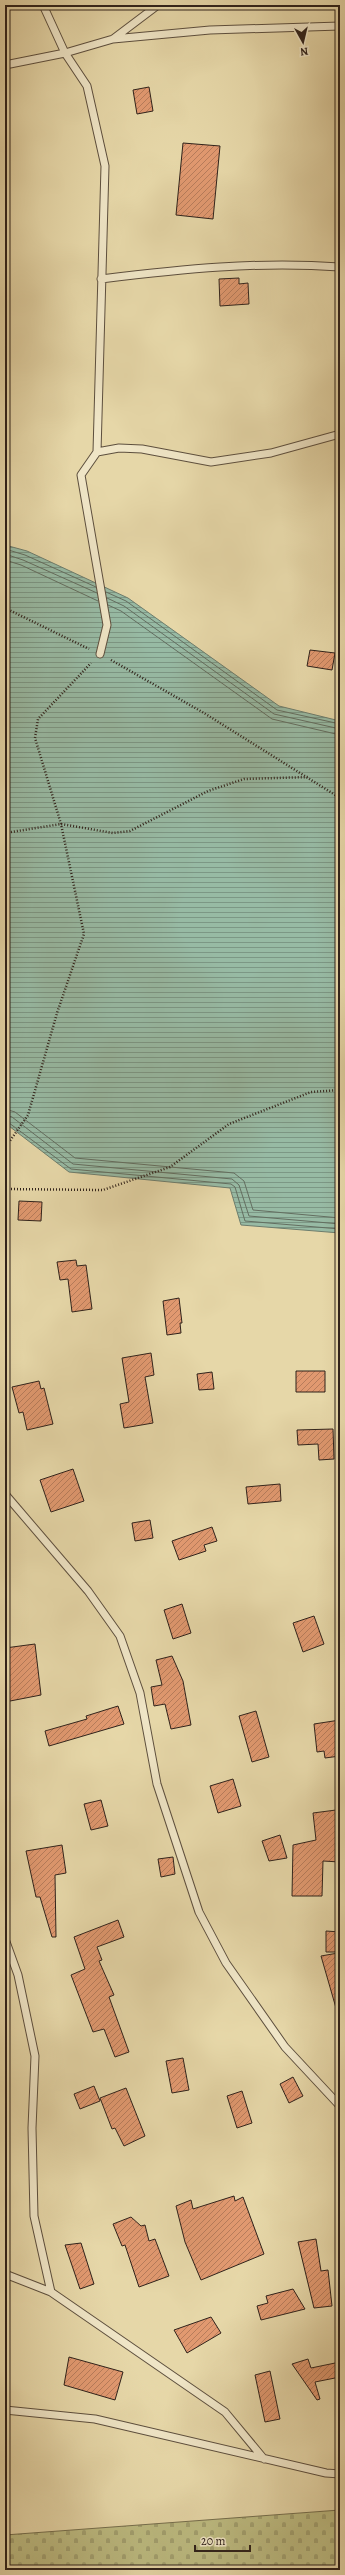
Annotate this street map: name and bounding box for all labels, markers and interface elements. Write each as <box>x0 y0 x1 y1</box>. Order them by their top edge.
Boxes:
north arrow <box>283 22 323 62</box>
text: N <box>299 43 309 59</box>
scale bar <box>195 2527 250 2553</box>
text: 20 m <box>201 2533 225 2549</box>

